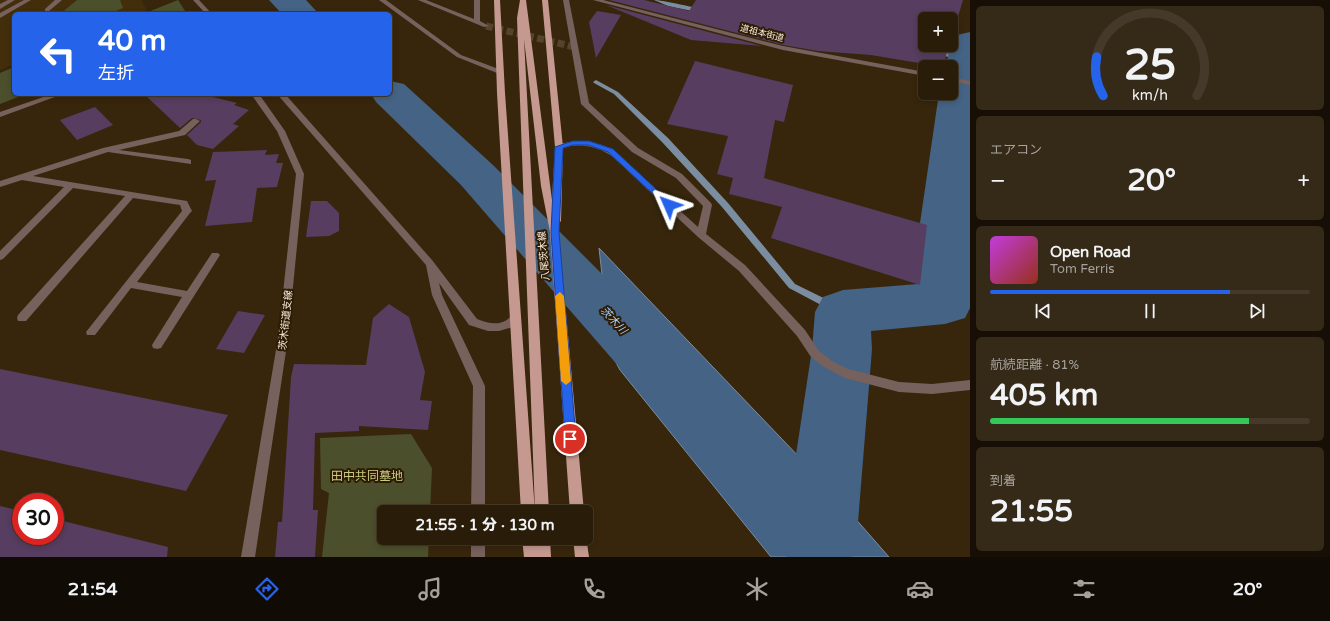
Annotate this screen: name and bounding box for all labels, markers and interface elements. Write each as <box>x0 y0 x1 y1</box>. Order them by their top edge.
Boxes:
map controls <box>918 12 958 100</box>
button: + <box>918 12 958 52</box>
street label: 道祖本街道 <box>739 23 785 44</box>
text: 40 m <box>98 24 166 58</box>
icon: left <box>32 28 84 80</box>
text: 25 <box>1124 41 1176 91</box>
button: − <box>918 60 958 100</box>
text: 左折 <box>98 62 134 84</box>
text: km/h <box>1132 87 1168 104</box>
text: エアコン <box>990 142 1042 158</box>
text: 20° <box>1127 162 1176 199</box>
text: − <box>990 168 1006 194</box>
text: + <box>1298 168 1310 194</box>
position arrow <box>648 184 690 226</box>
street label: 八尾茨木線 <box>536 230 552 281</box>
text: Open Road <box>1050 243 1131 261</box>
text: Tom Ferris <box>1050 261 1114 277</box>
street label: 茨木街道支線 <box>277 290 295 351</box>
icon: previous <box>1032 300 1054 322</box>
icon: pause <box>1139 300 1161 322</box>
icon: next <box>1246 300 1268 322</box>
water label: 茨木川 <box>598 304 630 338</box>
text: 航続距離 · 81% <box>990 357 1079 373</box>
text: 405 km <box>990 377 1098 414</box>
pin <box>553 422 587 456</box>
icon: arrive <box>559 428 581 450</box>
park label: 田中共同墓地 <box>331 469 403 483</box>
text: 到着 <box>990 473 1016 489</box>
speed limit sign: 30 <box>12 493 64 545</box>
text: 21:55 <box>990 493 1073 530</box>
text: 21:55 · 1 分 · 130 m <box>415 516 555 534</box>
icon: directions <box>253 575 281 603</box>
icon: music <box>416 575 444 603</box>
icon: phone <box>580 575 608 603</box>
icon: climate <box>743 575 771 603</box>
icon: car <box>906 575 934 603</box>
icon: filters <box>1070 575 1098 603</box>
text: 21:54 <box>68 578 118 600</box>
text: 20° <box>1233 578 1262 600</box>

